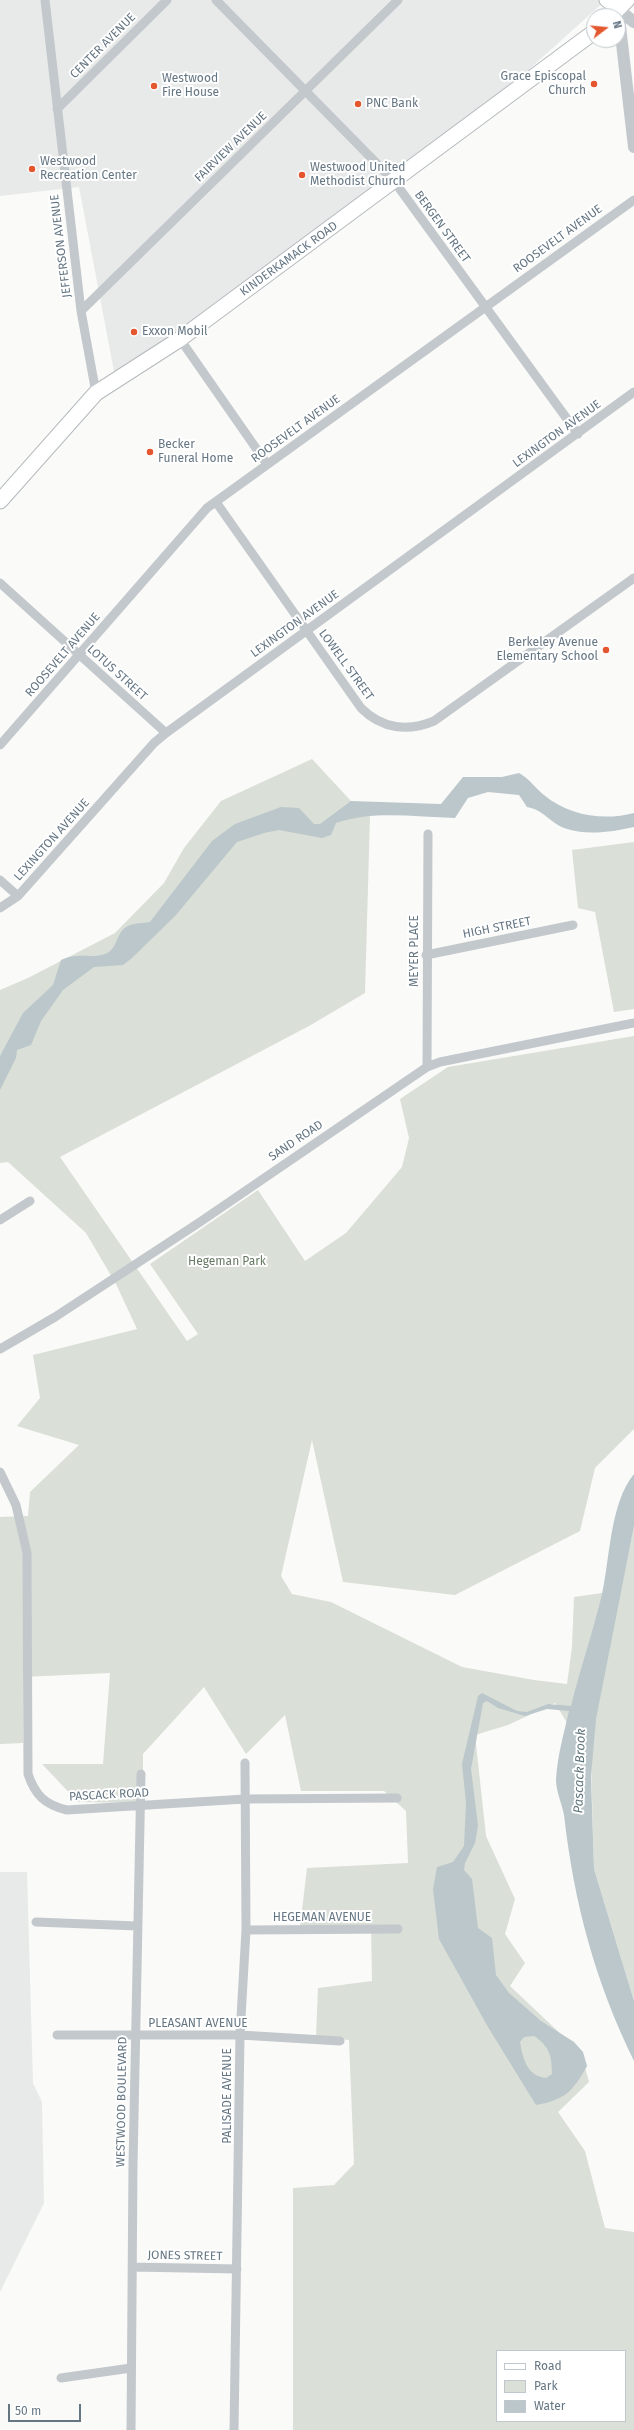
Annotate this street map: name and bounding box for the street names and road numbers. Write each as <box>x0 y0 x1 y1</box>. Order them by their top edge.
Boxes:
street label: CENTER AVENUE <box>67 10 139 82</box>
street label: FAIRVIEW AVENUE <box>192 109 270 185</box>
street label: BERGEN STREET <box>411 188 473 266</box>
street label: JEFFERSON AVENUE <box>48 193 74 299</box>
street label: ROOSEVELT AVENUE <box>511 202 605 276</box>
street label: KINDERKAMACK ROAD <box>237 219 341 299</box>
street label: ROOSEVELT AVENUE <box>249 392 343 466</box>
street label: LEXINGTON AVENUE <box>510 397 604 471</box>
street label: LEXINGTON AVENUE <box>248 587 342 661</box>
street label: ROOSEVELT AVENUE <box>23 610 103 700</box>
street label: LOWELL STREET <box>315 627 377 703</box>
street label: LOTUS STREET <box>84 642 150 704</box>
street label: LEXINGTON AVENUE <box>11 796 93 884</box>
street label: HIGH STREET <box>462 914 532 942</box>
street label: MEYER PLACE <box>408 915 422 987</box>
street label: SAND ROAD <box>266 1118 326 1164</box>
street label: PASCACK ROAD <box>69 1786 149 1804</box>
street label: HEGEMAN AVENUE <box>273 1911 371 1925</box>
street label: PLEASANT AVENUE <box>148 2017 248 2031</box>
street label: WESTWOOD BOULEVARD <box>114 2037 130 2167</box>
street label: PALISADE AVENUE <box>221 2048 235 2144</box>
street label: JONES STREET <box>147 2248 223 2264</box>

